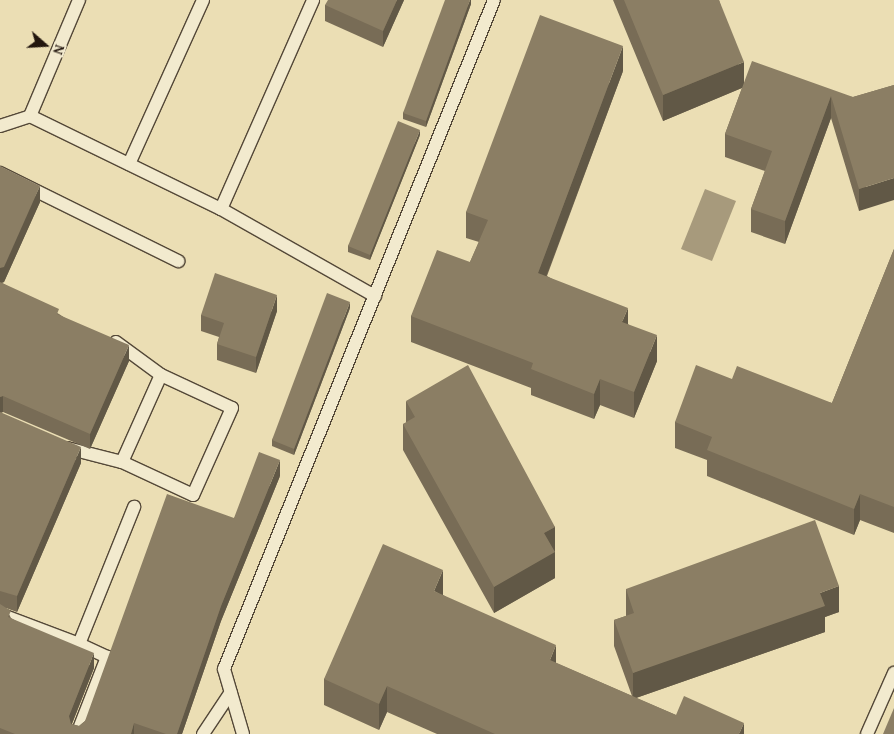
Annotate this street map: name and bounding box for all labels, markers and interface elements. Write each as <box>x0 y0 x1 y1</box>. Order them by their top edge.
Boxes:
north arrow <box>20 20 70 70</box>
text: N <box>48 42 70 58</box>

